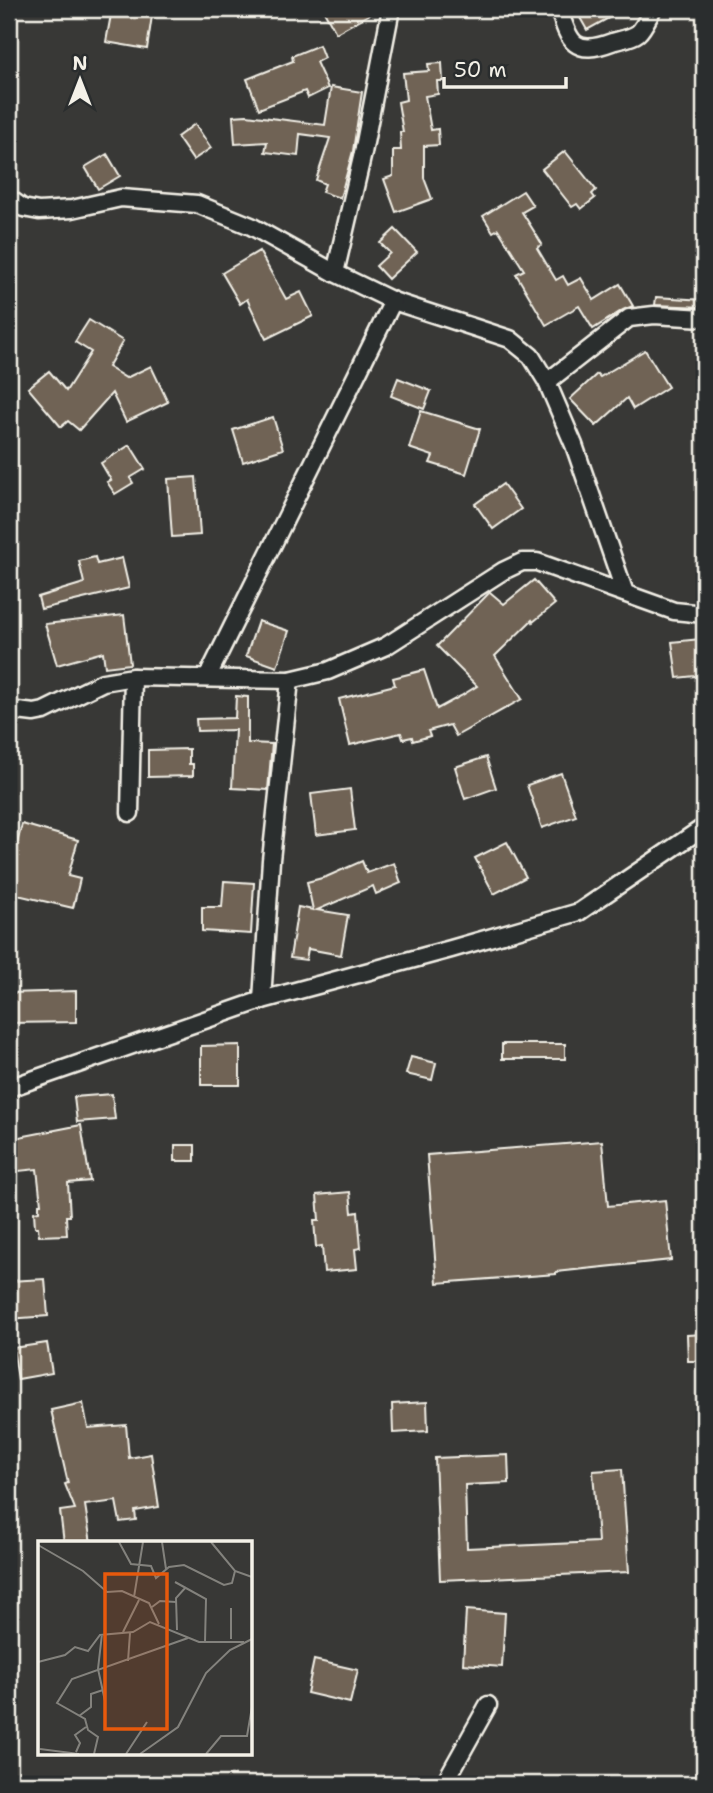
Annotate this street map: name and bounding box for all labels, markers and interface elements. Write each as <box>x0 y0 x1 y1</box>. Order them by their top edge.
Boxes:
north arrow <box>46 46 116 116</box>
scale bar <box>444 46 566 90</box>
text: N <box>72 51 88 76</box>
text: 50 m <box>454 56 507 84</box>
inset map <box>38 1541 252 1755</box>

